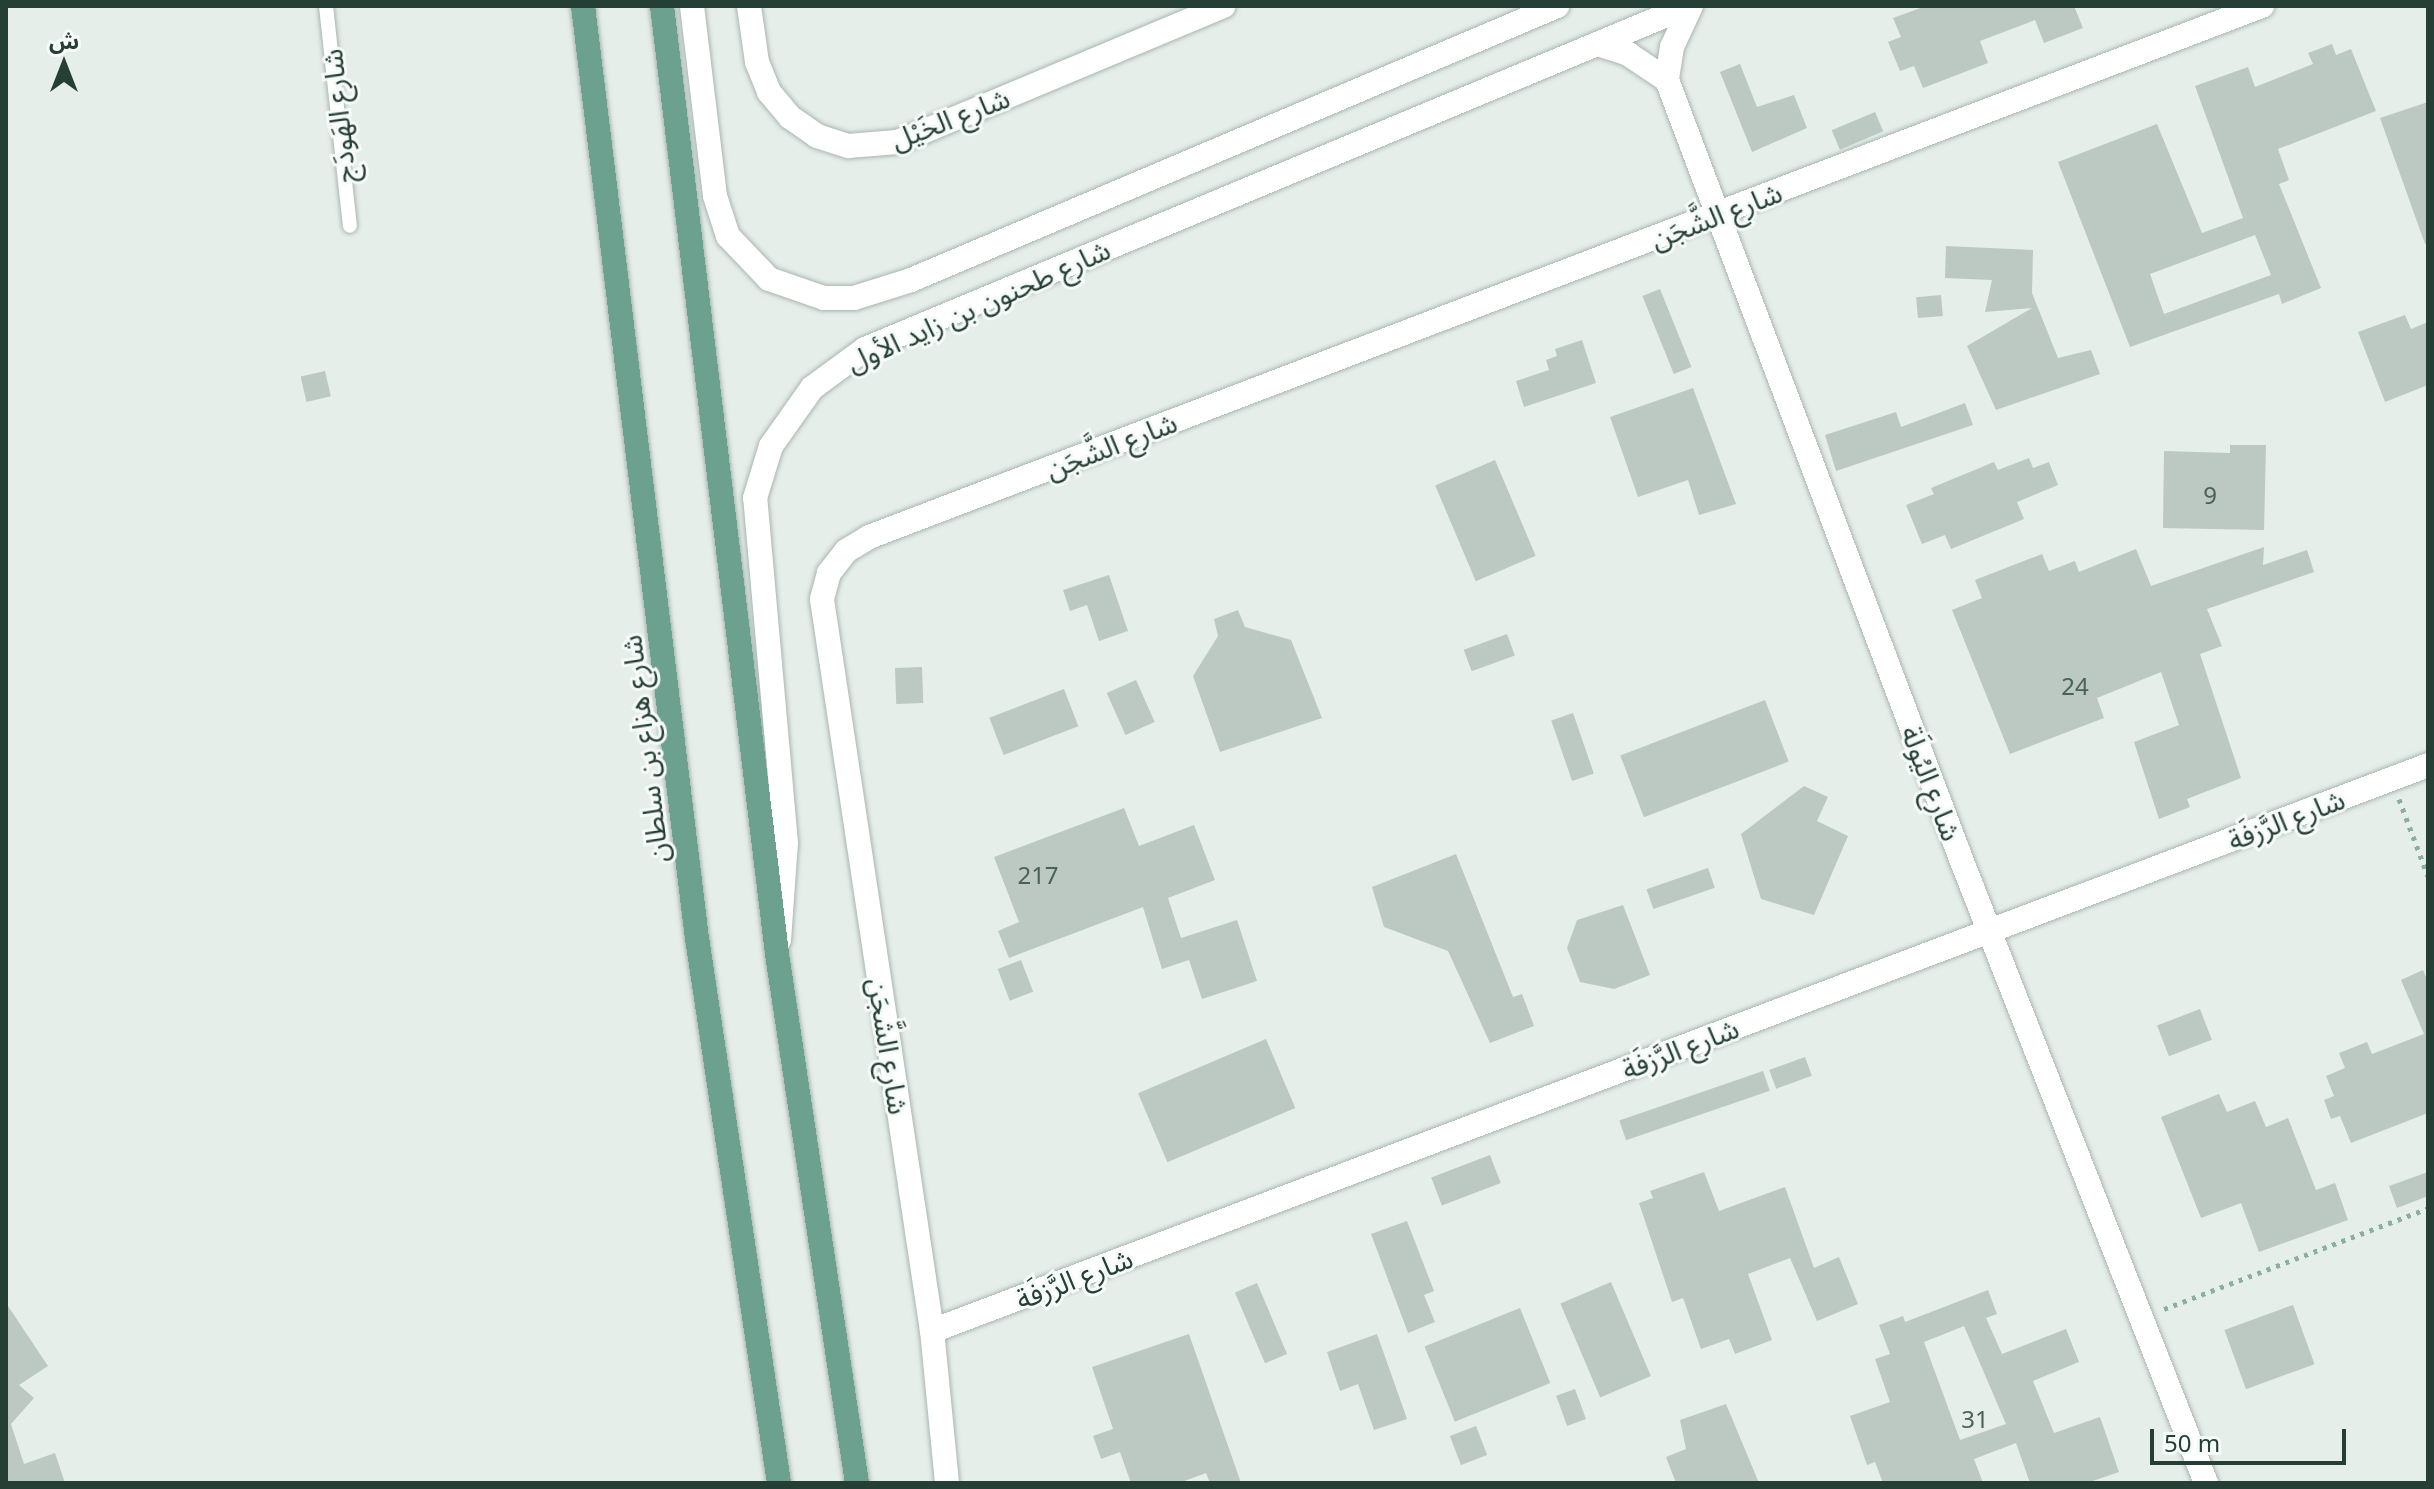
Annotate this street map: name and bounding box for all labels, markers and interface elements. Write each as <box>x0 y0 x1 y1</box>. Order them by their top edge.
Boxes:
north arrow <box>24 24 104 104</box>
text: ش <box>49 25 79 55</box>
street label: شارع الهَودَج <box>314 47 362 185</box>
street label: شارع الخَيْل <box>886 80 1014 156</box>
street label: شارع الشَّجَن <box>1646 175 1786 255</box>
street label: شارع طحنون بن زايد الأول <box>841 232 1115 378</box>
street label: شارع الشَّجَن <box>1041 405 1181 485</box>
house number: 9 <box>2203 481 2217 509</box>
street label: شارع هزاع بن سلطان <box>613 633 675 865</box>
house number: 24 <box>2061 672 2089 700</box>
street label: شارع اليُولَة <box>1895 721 1969 845</box>
street label: شارع الرَّزفَة <box>2223 781 2349 857</box>
house number: 217 <box>1017 861 1059 889</box>
street label: شارع الشَّجَن <box>862 975 916 1117</box>
street label: شارع الرَّزفَة <box>1617 1010 1743 1086</box>
street label: شارع الرَّزفَة <box>1011 1240 1137 1316</box>
house number: 31 <box>1961 1405 1989 1433</box>
scale bar <box>2154 1413 2350 1463</box>
text: 50 m <box>2164 1426 2220 1459</box>

